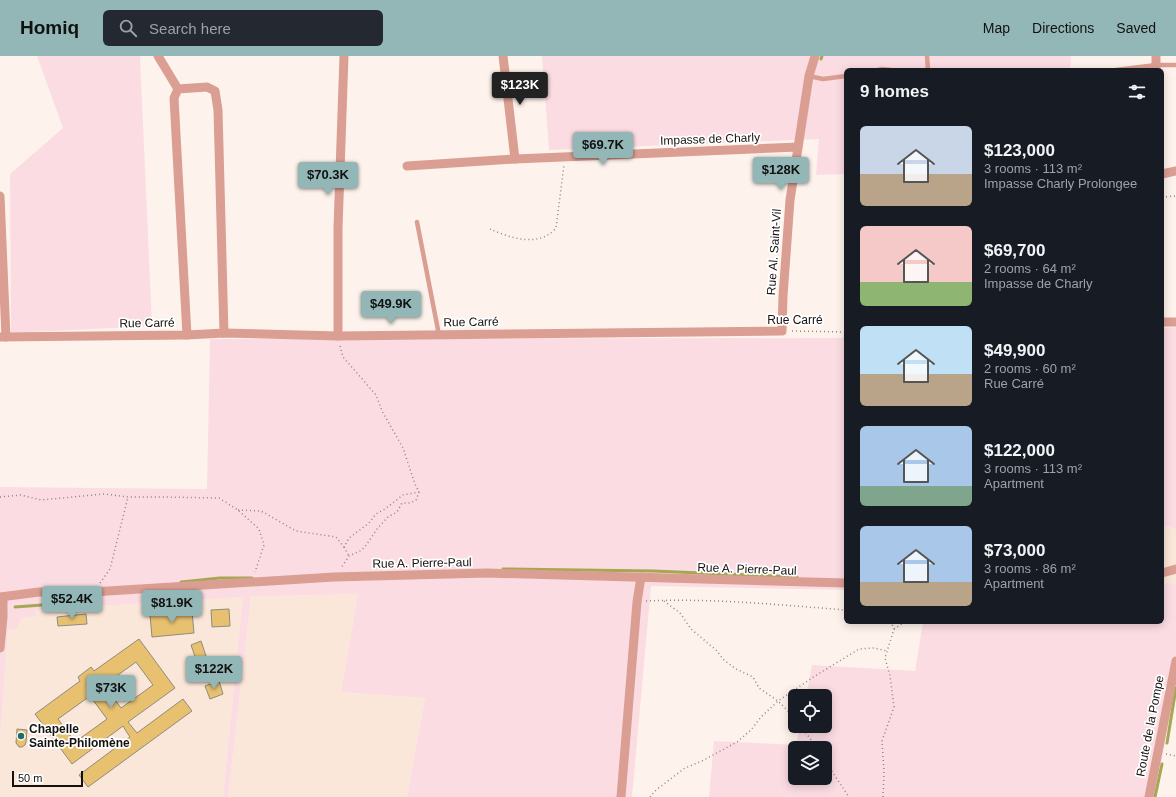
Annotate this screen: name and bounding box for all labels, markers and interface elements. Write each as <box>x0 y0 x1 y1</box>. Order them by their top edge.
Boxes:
search box <box>103 10 383 46</box>
text: Homiq <box>20 17 79 38</box>
icon: search <box>117 17 139 39</box>
text: Search here <box>149 20 231 37</box>
text: Map <box>983 20 1010 36</box>
text: Directions <box>1032 20 1094 36</box>
text: Saved <box>1116 20 1156 36</box>
pin: $123K <box>492 72 548 106</box>
text: $123K <box>501 77 539 92</box>
icon: filters <box>1126 81 1148 103</box>
text: 9 homes <box>860 82 929 101</box>
street label: Impasse de Charly <box>660 130 760 148</box>
pin: $69.7K <box>570 132 636 166</box>
text: $69.7K <box>582 137 624 152</box>
text: $123,000 <box>984 141 1055 160</box>
icon: home <box>892 142 940 190</box>
pin: $128K <box>753 157 809 191</box>
text: 3 rooms · 113 m² <box>984 161 1082 176</box>
pin: $70.3K <box>295 162 361 196</box>
text: $128K <box>762 162 800 177</box>
text: $70.3K <box>307 167 349 182</box>
text: Impasse Charly Prolongee <box>984 176 1137 191</box>
street label: Rue Al. Saint-Vil <box>764 208 784 296</box>
text: $69,700 <box>984 241 1045 260</box>
icon: home <box>892 242 940 290</box>
text: 2 rooms · 64 m² <box>984 261 1076 276</box>
text: Impasse de Charly <box>984 276 1092 291</box>
pin: $49.9K <box>358 291 424 325</box>
text: $49.9K <box>370 296 412 311</box>
street label: Rue Carré <box>767 313 823 327</box>
street label: Rue Carré <box>443 315 499 329</box>
street label: Rue Carré <box>119 316 175 330</box>
text: $49,900 <box>984 341 1045 360</box>
icon: home <box>892 342 940 390</box>
text: 2 rooms · 60 m² <box>984 361 1076 376</box>
text: Rue Carré <box>984 376 1044 391</box>
text: $122,000 <box>984 441 1055 460</box>
icon: home <box>892 442 940 490</box>
text: 3 rooms · 113 m² <box>984 461 1082 476</box>
text: Apartment <box>984 476 1044 491</box>
text: $73,000 <box>984 541 1045 560</box>
icon: home <box>892 542 940 590</box>
street label: Rue A. Pierre-Paul <box>372 555 472 571</box>
street label: Rue A. Pierre-Paul <box>697 560 797 578</box>
text: 3 rooms · 86 m² <box>984 561 1076 576</box>
text: Apartment <box>984 576 1044 591</box>
pin: $52.4K <box>39 586 105 620</box>
pin: $81.9K <box>139 590 205 624</box>
text: $52.4K <box>51 591 93 606</box>
text: $81.9K <box>151 595 193 610</box>
pin: $122K <box>186 656 242 690</box>
text: $122K <box>195 661 233 676</box>
street label: Route de la Pompe <box>1133 674 1167 778</box>
pin: $73K <box>87 675 135 709</box>
text: $73K <box>95 680 127 695</box>
map controls <box>788 689 832 785</box>
button: locate <box>788 689 832 733</box>
place label: Chapelle Sainte-Philomène <box>29 722 130 750</box>
marker: Chapelle Sainte-Philomène <box>16 731 26 741</box>
button: layers <box>788 741 832 785</box>
scale bar <box>12 769 83 788</box>
text: 50 m <box>18 772 42 784</box>

